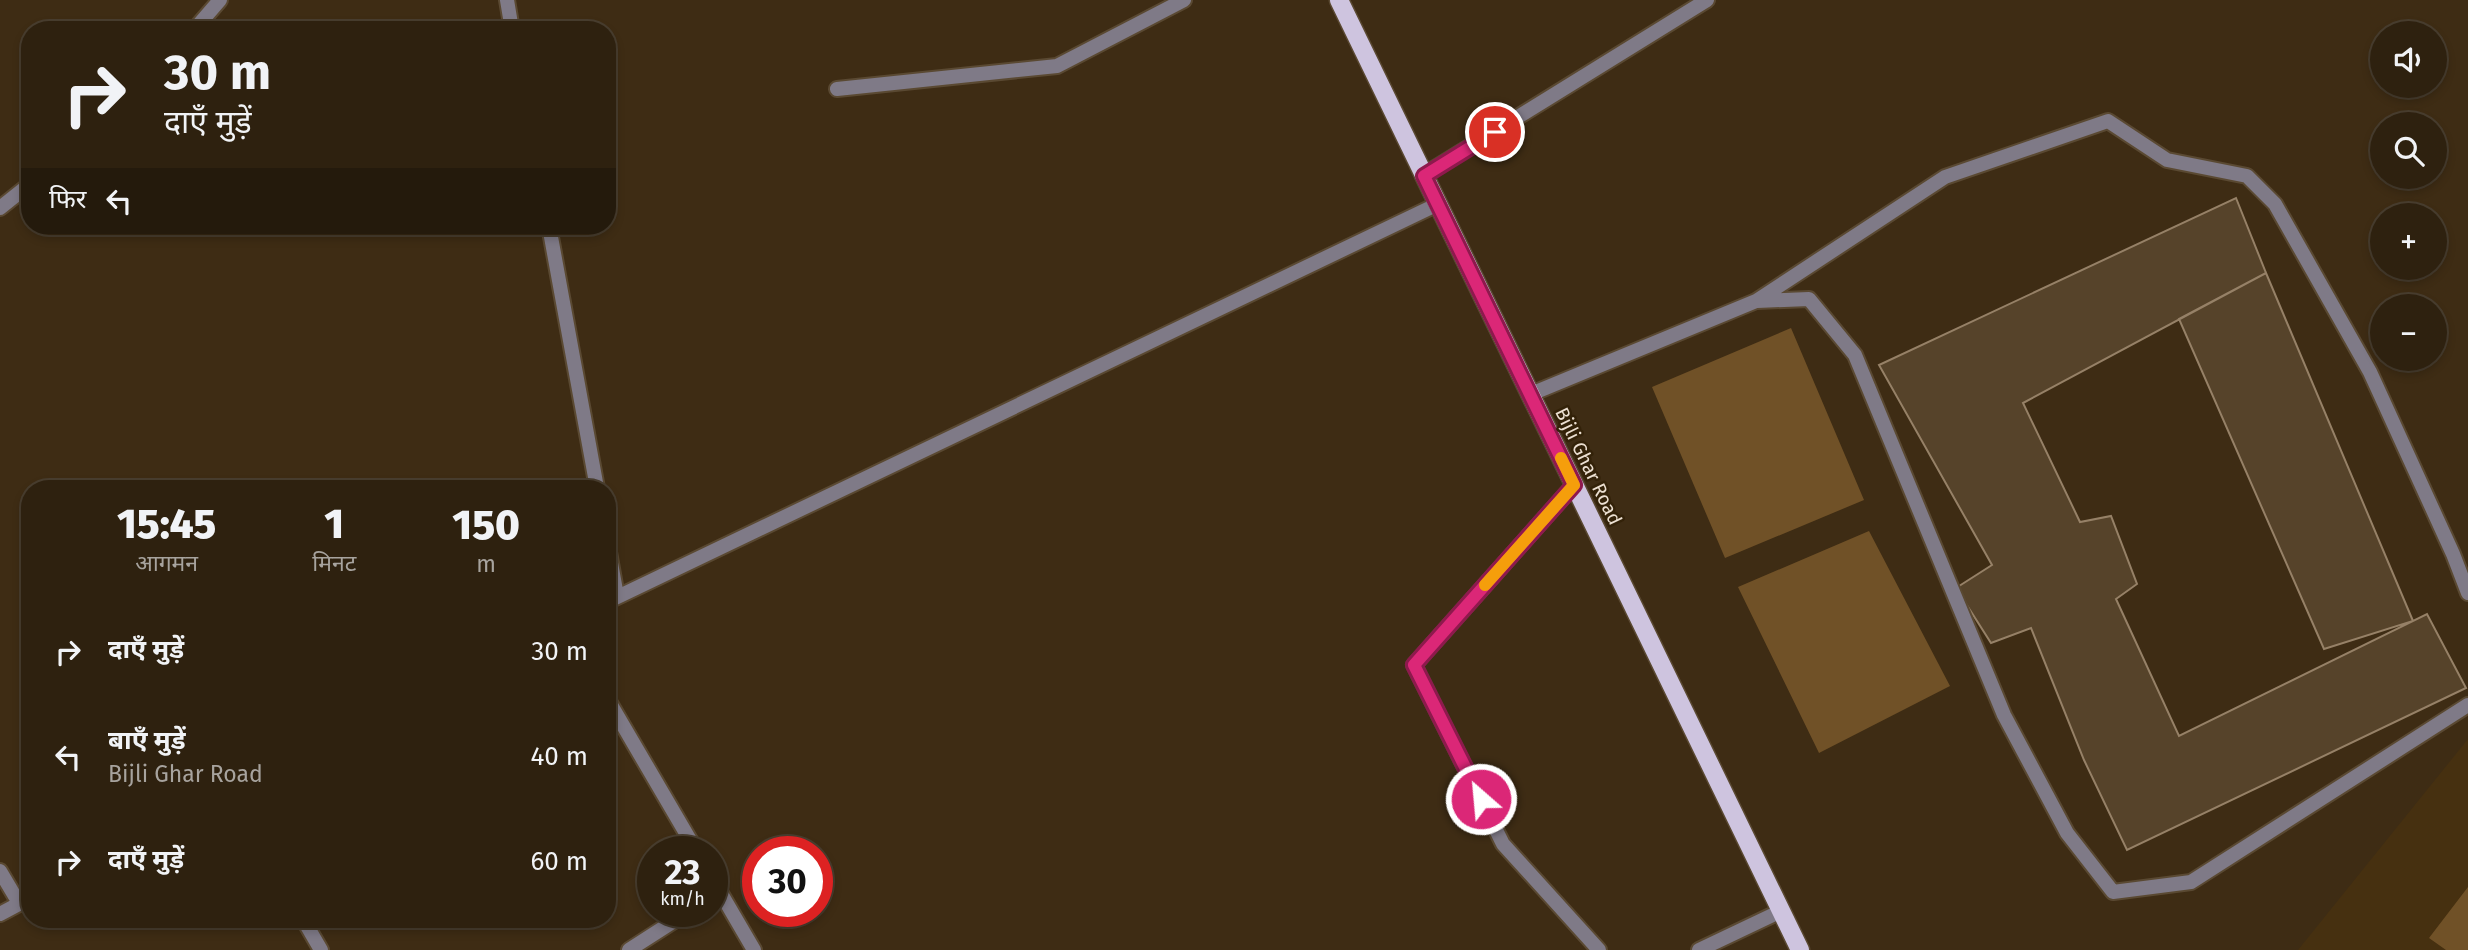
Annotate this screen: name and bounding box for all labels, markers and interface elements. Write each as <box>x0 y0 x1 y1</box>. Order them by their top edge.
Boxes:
map controls <box>2370 21 2447 371</box>
button: sound <box>2370 21 2447 98</box>
text: 30 m <box>164 43 271 102</box>
icon: right <box>49 49 140 140</box>
pin <box>1465 102 1525 162</box>
text: दाएँ मुड़ें <box>164 103 252 141</box>
button: search <box>2370 112 2447 189</box>
icon: arrive <box>1476 113 1514 151</box>
icon: left <box>100 182 138 220</box>
text: फिर <box>49 184 86 215</box>
button: + <box>2370 203 2447 280</box>
button: − <box>2370 294 2447 371</box>
street label: Bijli Ghar Road <box>1550 404 1627 529</box>
text: 15:45 <box>117 499 216 549</box>
text: 1 <box>324 499 344 549</box>
text: 150 <box>452 500 520 550</box>
text: आगमन <box>135 549 198 577</box>
text: मिनट <box>312 549 356 577</box>
text: m <box>476 550 496 578</box>
icon: right <box>49 633 87 671</box>
text: दाएँ मुड़ें <box>108 634 184 665</box>
text: 30 m <box>531 636 588 667</box>
text: बाएँ मुड़ें <box>108 725 185 756</box>
icon: left <box>49 738 87 776</box>
text: 40 m <box>530 741 588 772</box>
text: Bijli Ghar Road <box>108 760 263 788</box>
position arrow <box>1444 762 1518 836</box>
speed limit sign: 30 <box>742 836 833 927</box>
icon: right <box>49 843 87 881</box>
text: दाएँ मुड़ें <box>108 844 184 875</box>
text: 60 m <box>530 846 588 877</box>
text: 23 <box>664 851 701 893</box>
text: km/h <box>660 888 705 910</box>

